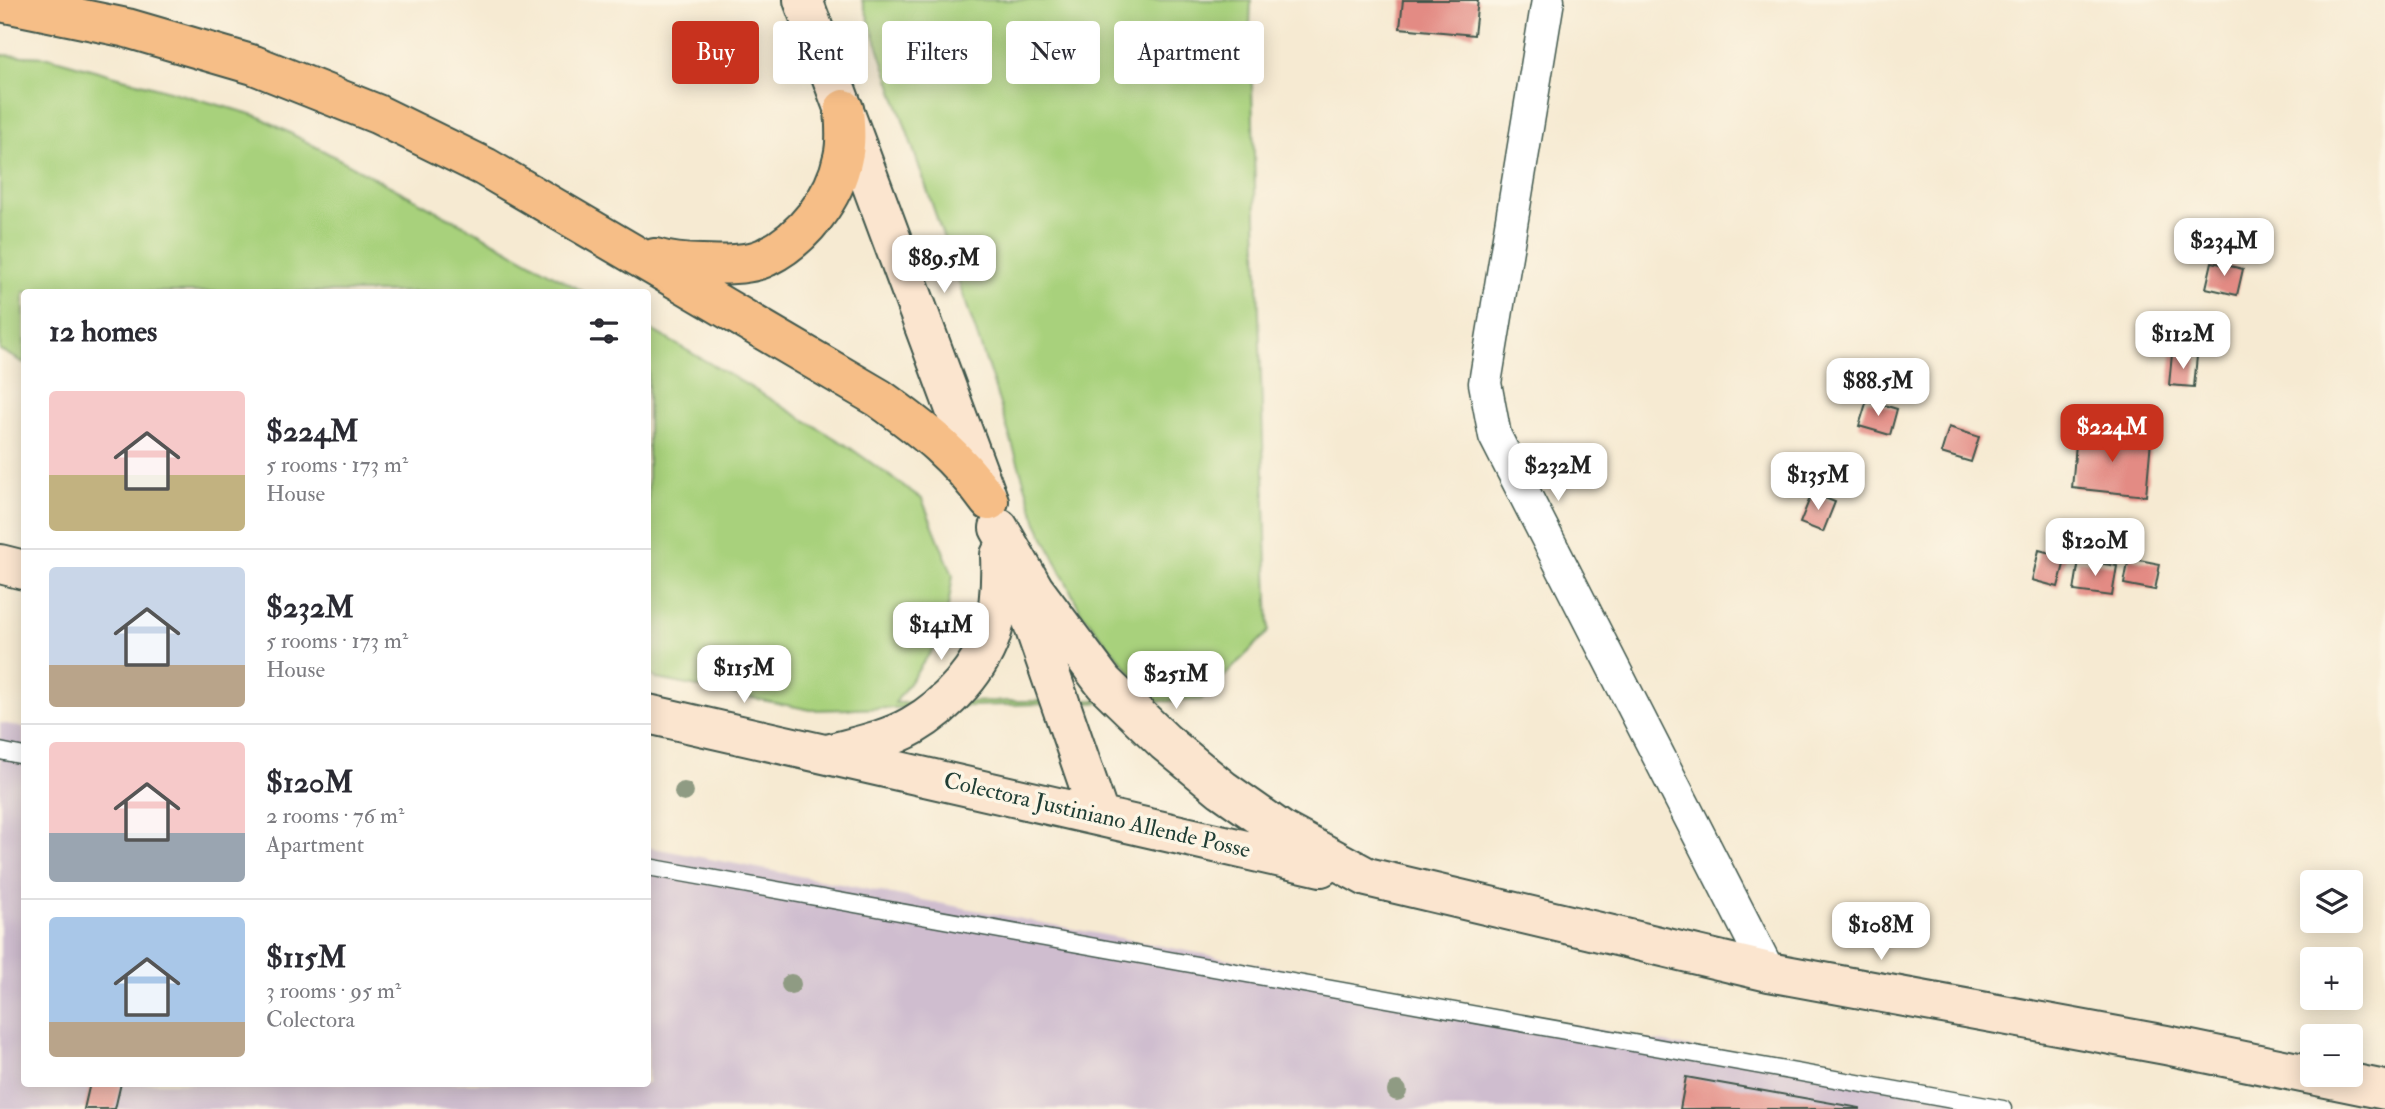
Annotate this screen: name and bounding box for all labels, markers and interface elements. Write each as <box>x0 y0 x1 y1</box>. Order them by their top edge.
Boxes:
chip: Buy <box>672 21 759 84</box>
chip: Rent <box>773 21 868 84</box>
chip: Filters <box>882 21 992 84</box>
chip: New <box>1006 21 1100 84</box>
chip: Apartment <box>1114 21 1264 84</box>
pin: $234M <box>2175 218 2273 278</box>
text: $234M <box>2190 226 2258 255</box>
pin: $89.5M <box>887 236 1001 295</box>
text: $89.5M <box>908 243 980 272</box>
icon: filters <box>585 312 623 350</box>
pin: $112M <box>2134 312 2232 371</box>
text: 12 homes <box>49 313 157 350</box>
text: $112M <box>2151 319 2215 348</box>
pin: $88.5M <box>1821 358 1935 418</box>
text: $88.5M <box>1842 366 1914 395</box>
pin: $224M <box>2063 405 2161 464</box>
text: $224M <box>2077 412 2148 441</box>
text: $224M <box>266 413 359 450</box>
icon: home <box>105 419 189 503</box>
pin: $232M <box>1509 444 1607 503</box>
text: 5 rooms · 173 m² <box>266 450 408 479</box>
text: $232M <box>1524 451 1592 480</box>
pin: $135M <box>1769 452 1867 512</box>
text: $135M <box>1787 460 1849 489</box>
text: House <box>266 479 325 508</box>
pin: $120M <box>2046 518 2144 578</box>
text: $120M <box>2062 526 2128 555</box>
text: $232M <box>266 589 354 626</box>
icon: home <box>105 595 189 679</box>
pin: $141M <box>892 602 990 662</box>
text: $141M <box>909 610 973 639</box>
text: 5 rooms · 173 m² <box>266 626 408 655</box>
pin: $115M <box>695 646 793 705</box>
pin: $251M <box>1127 652 1225 711</box>
text: $115M <box>713 653 775 682</box>
text: House <box>266 655 325 684</box>
text: $251M <box>1143 659 1209 688</box>
text: $120M <box>266 764 353 801</box>
street label: Colectora Justiniano Allende Posse <box>941 766 1254 865</box>
icon: home <box>105 770 189 854</box>
text: 2 rooms · 76 m² <box>266 801 404 830</box>
text: Apartment <box>266 830 364 859</box>
map controls <box>2300 870 2363 1087</box>
button: layers <box>2300 870 2363 933</box>
pin: $108M <box>1832 902 1930 962</box>
text: $108M <box>1848 910 1914 939</box>
text: $115M <box>266 939 347 976</box>
icon: home <box>105 945 189 1029</box>
button: + <box>2300 947 2363 1010</box>
text: 3 rooms · 95 m² <box>266 976 401 1005</box>
text: Colectora <box>266 1005 355 1034</box>
button: − <box>2300 1024 2363 1087</box>

